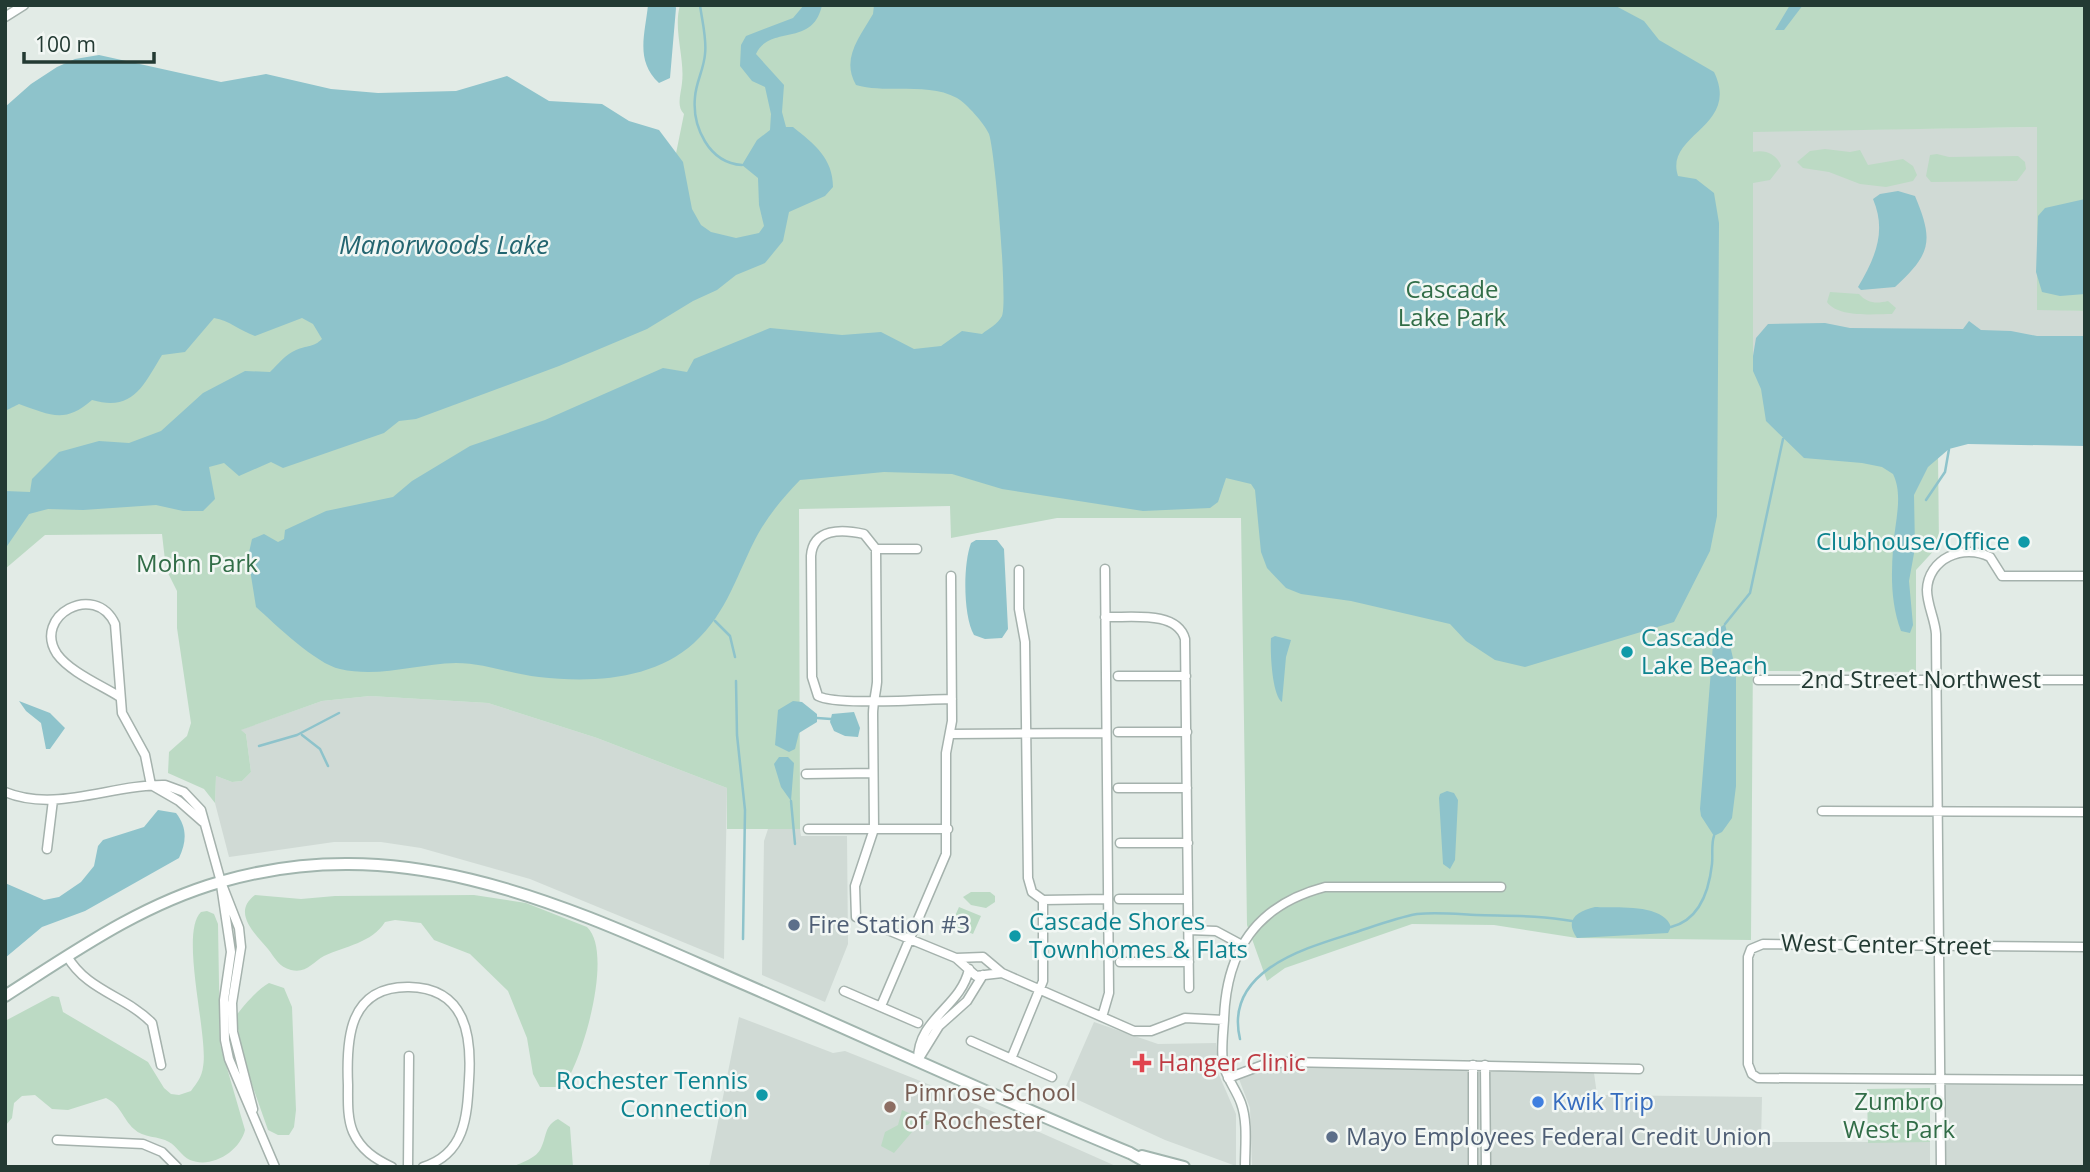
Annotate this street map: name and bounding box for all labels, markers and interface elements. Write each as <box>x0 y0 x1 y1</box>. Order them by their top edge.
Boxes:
scale bar <box>24 21 154 65</box>
text: 100 m <box>35 30 96 58</box>
water label: Manorwoods Lake <box>339 226 549 262</box>
park label: Cascade Lake Park <box>1398 272 1507 333</box>
place label: Clubhouse/Office <box>1816 524 2010 557</box>
marker: Clubhouse/Office <box>2016 534 2032 550</box>
park label: Mohn Park <box>136 546 258 579</box>
place label: Cascade Lake Beach <box>1641 620 1768 681</box>
marker: Cascade Lake Beach <box>1619 644 1635 660</box>
street label: 2nd Street Northwest <box>1801 662 2041 695</box>
place label: Cascade Shores Townhomes & Flats <box>1029 904 1248 965</box>
place label: Fire Station #3 <box>808 907 970 940</box>
marker: Fire Station #3 <box>786 917 802 933</box>
street label: West Center Street <box>1781 925 1991 962</box>
marker: Cascade Shores Townhomes & Flats <box>1007 928 1023 944</box>
place label: Hanger Clinic <box>1158 1045 1306 1078</box>
marker: Hanger Clinic <box>1132 1053 1152 1073</box>
place label: Rochester Tennis Connection <box>556 1063 748 1124</box>
place label: Pimrose School of Rochester <box>904 1075 1076 1136</box>
place label: Kwik Trip <box>1552 1084 1654 1117</box>
park label: Zumbro West Park <box>1843 1084 1955 1145</box>
marker: Rochester Tennis Connection <box>754 1087 770 1103</box>
marker: Kwik Trip <box>1530 1094 1546 1110</box>
marker: Pimrose School of Rochester <box>882 1099 898 1115</box>
place label: Mayo Employees Federal Credit Union <box>1346 1119 1772 1152</box>
marker: Mayo Employees Federal Credit Union <box>1324 1129 1340 1145</box>

